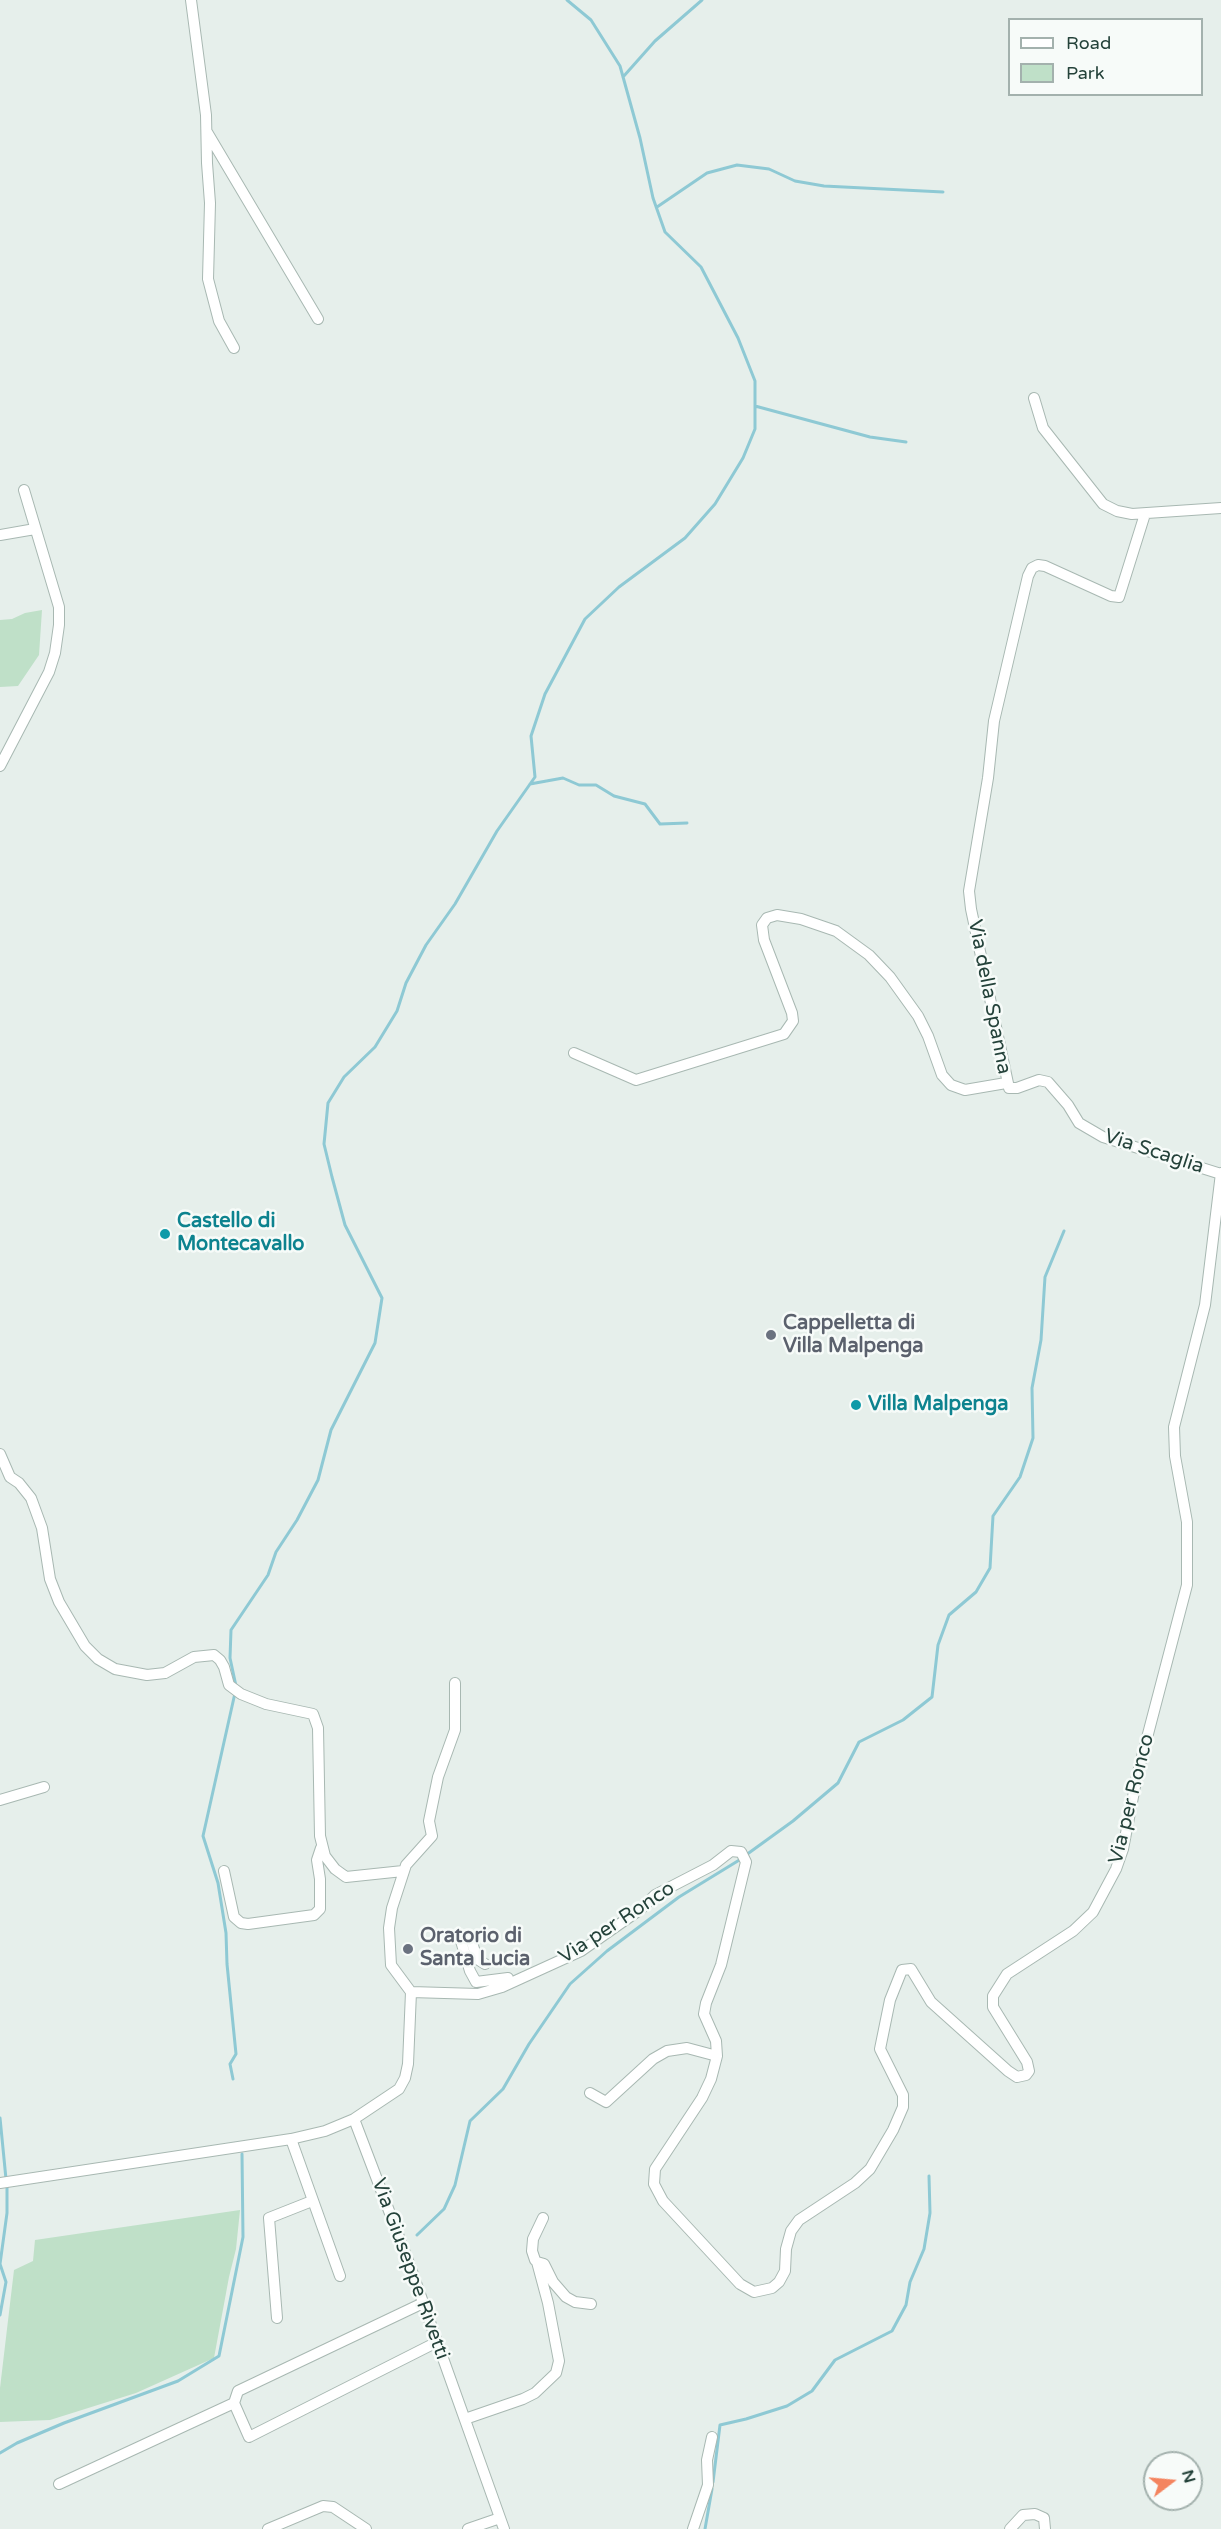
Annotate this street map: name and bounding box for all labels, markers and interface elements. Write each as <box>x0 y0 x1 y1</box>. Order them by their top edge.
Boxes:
legend <box>1008 18 1203 96</box>
text: Road <box>1066 32 1111 54</box>
text: Park <box>1066 62 1104 84</box>
street label: Via della Spanna <box>962 918 1016 1076</box>
street label: Via Scaglia <box>1101 1125 1207 1179</box>
place label: Castello di Montecavallo <box>177 1210 305 1257</box>
marker: Castello di Montecavallo <box>158 1227 172 1241</box>
place label: Cappelletta di Villa Malpenga <box>783 1312 924 1359</box>
marker: Cappelletta di Villa Malpenga <box>764 1328 778 1342</box>
place label: Villa Malpenga <box>868 1393 1009 1417</box>
marker: Villa Malpenga <box>849 1398 863 1412</box>
street label: Via per Ronco <box>1104 1731 1160 1867</box>
street label: Via per Ronco <box>555 1877 679 1969</box>
place label: Oratorio di Santa Lucia <box>420 1925 530 1972</box>
marker: Oratorio di Santa Lucia <box>401 1942 415 1956</box>
street label: Via Giuseppe Rivetti <box>366 2175 454 2363</box>
north arrow <box>1143 2451 1203 2511</box>
text: N <box>1177 2468 1200 2486</box>

